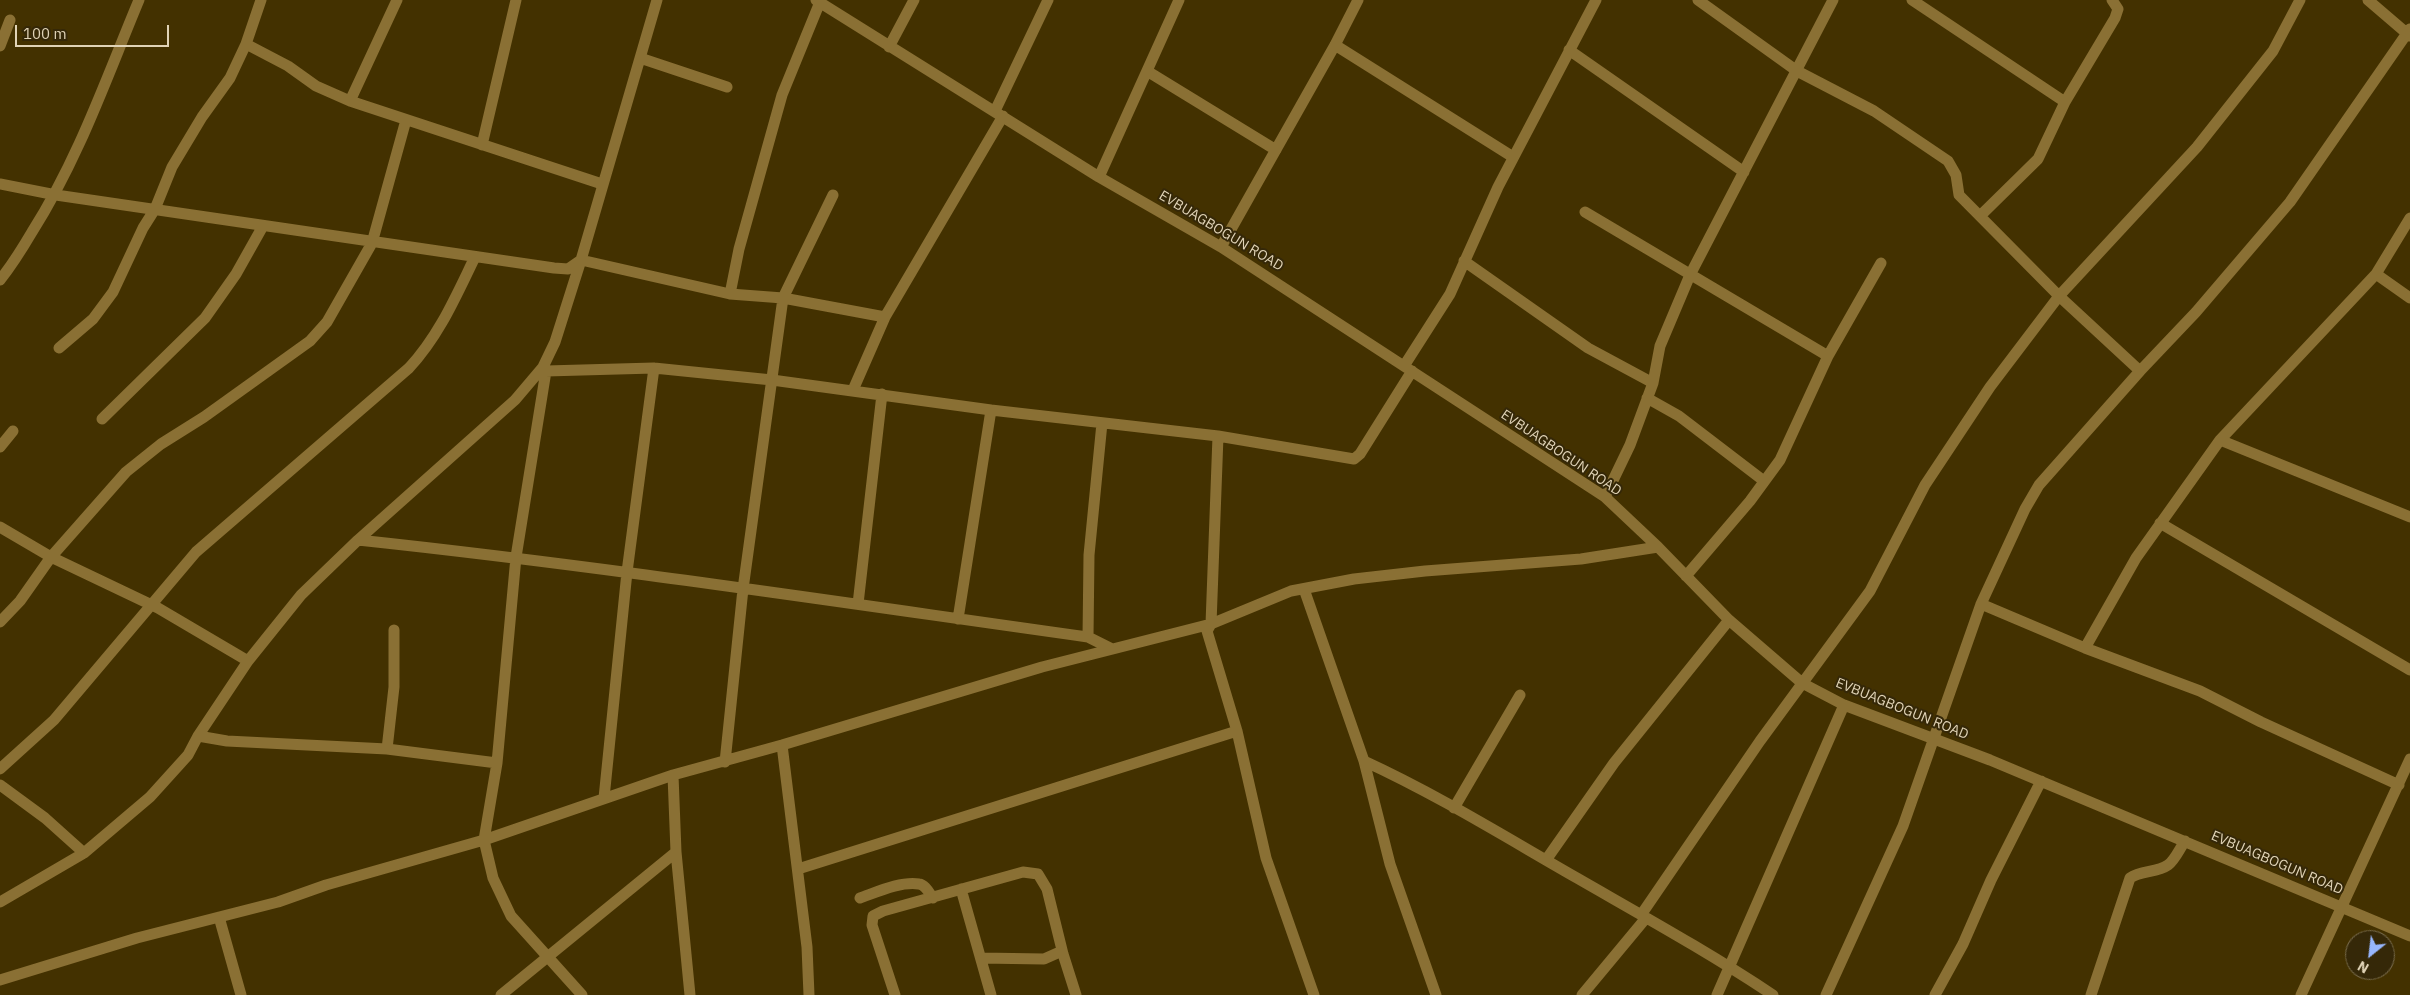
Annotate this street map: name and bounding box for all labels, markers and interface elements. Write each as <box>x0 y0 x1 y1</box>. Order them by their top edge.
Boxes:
scale bar <box>18 15 171 47</box>
text: 100 m <box>23 24 67 43</box>
street label: EVBUAGBOGUN ROAD <box>1156 187 1286 275</box>
street label: EVBUAGBOGUN ROAD <box>1497 406 1625 500</box>
street label: EVBUAGBOGUN ROAD <box>1833 675 1971 743</box>
street label: EVBUAGBOGUN ROAD <box>2208 828 2346 898</box>
north arrow <box>2345 930 2395 980</box>
text: N <box>2354 957 2372 978</box>

